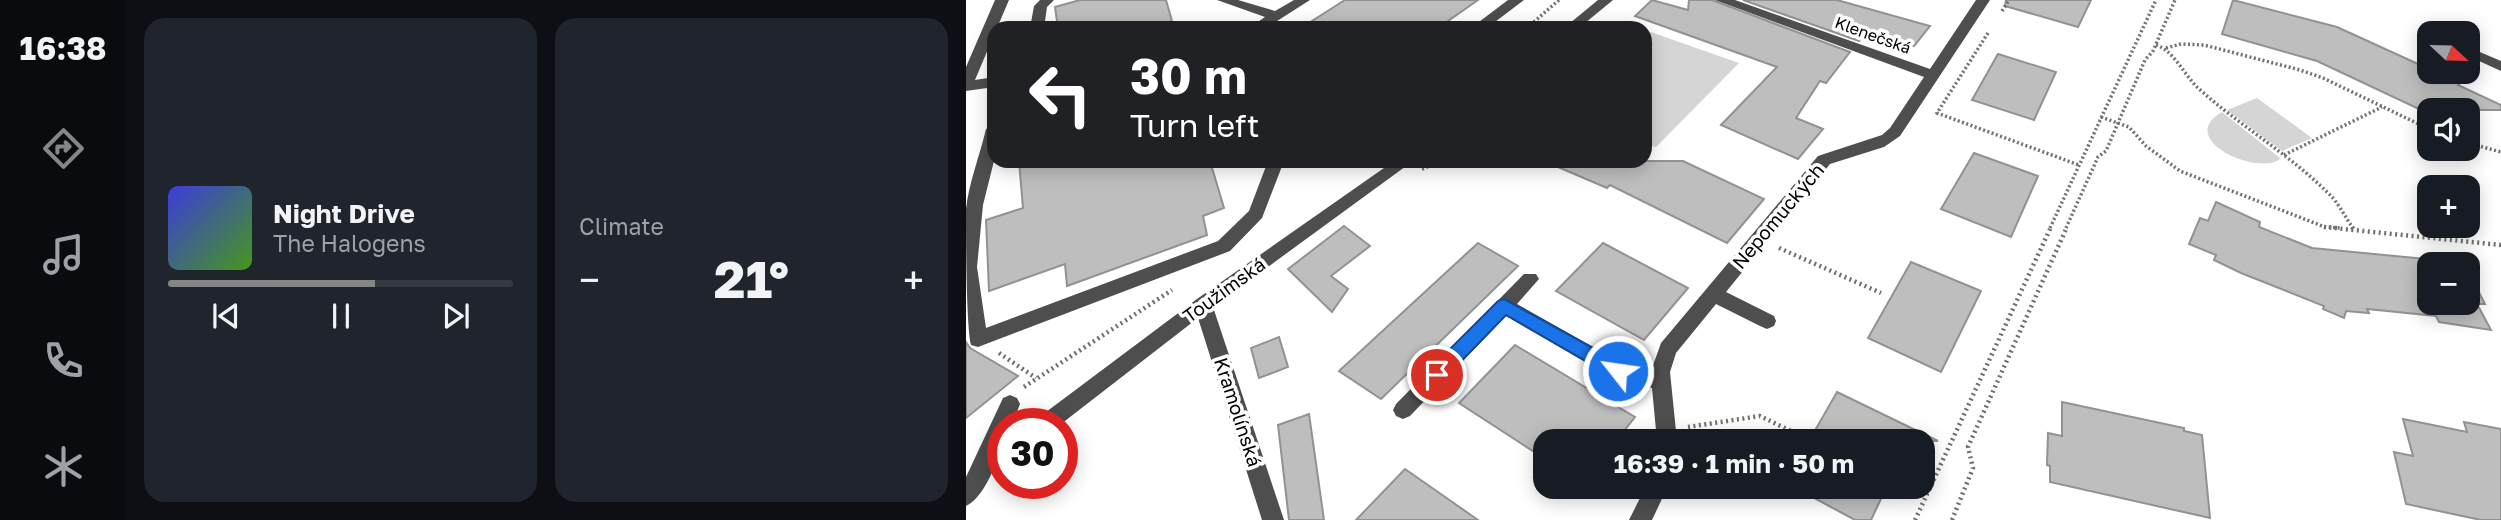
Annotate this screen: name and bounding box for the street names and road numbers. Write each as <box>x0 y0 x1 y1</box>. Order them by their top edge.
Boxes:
street label: Klenečská <box>1832 12 1914 58</box>
street label: Nepomuckých <box>1727 158 1828 273</box>
street label: Toužimská <box>1178 252 1269 327</box>
street label: Kramolínská <box>1210 354 1267 469</box>

